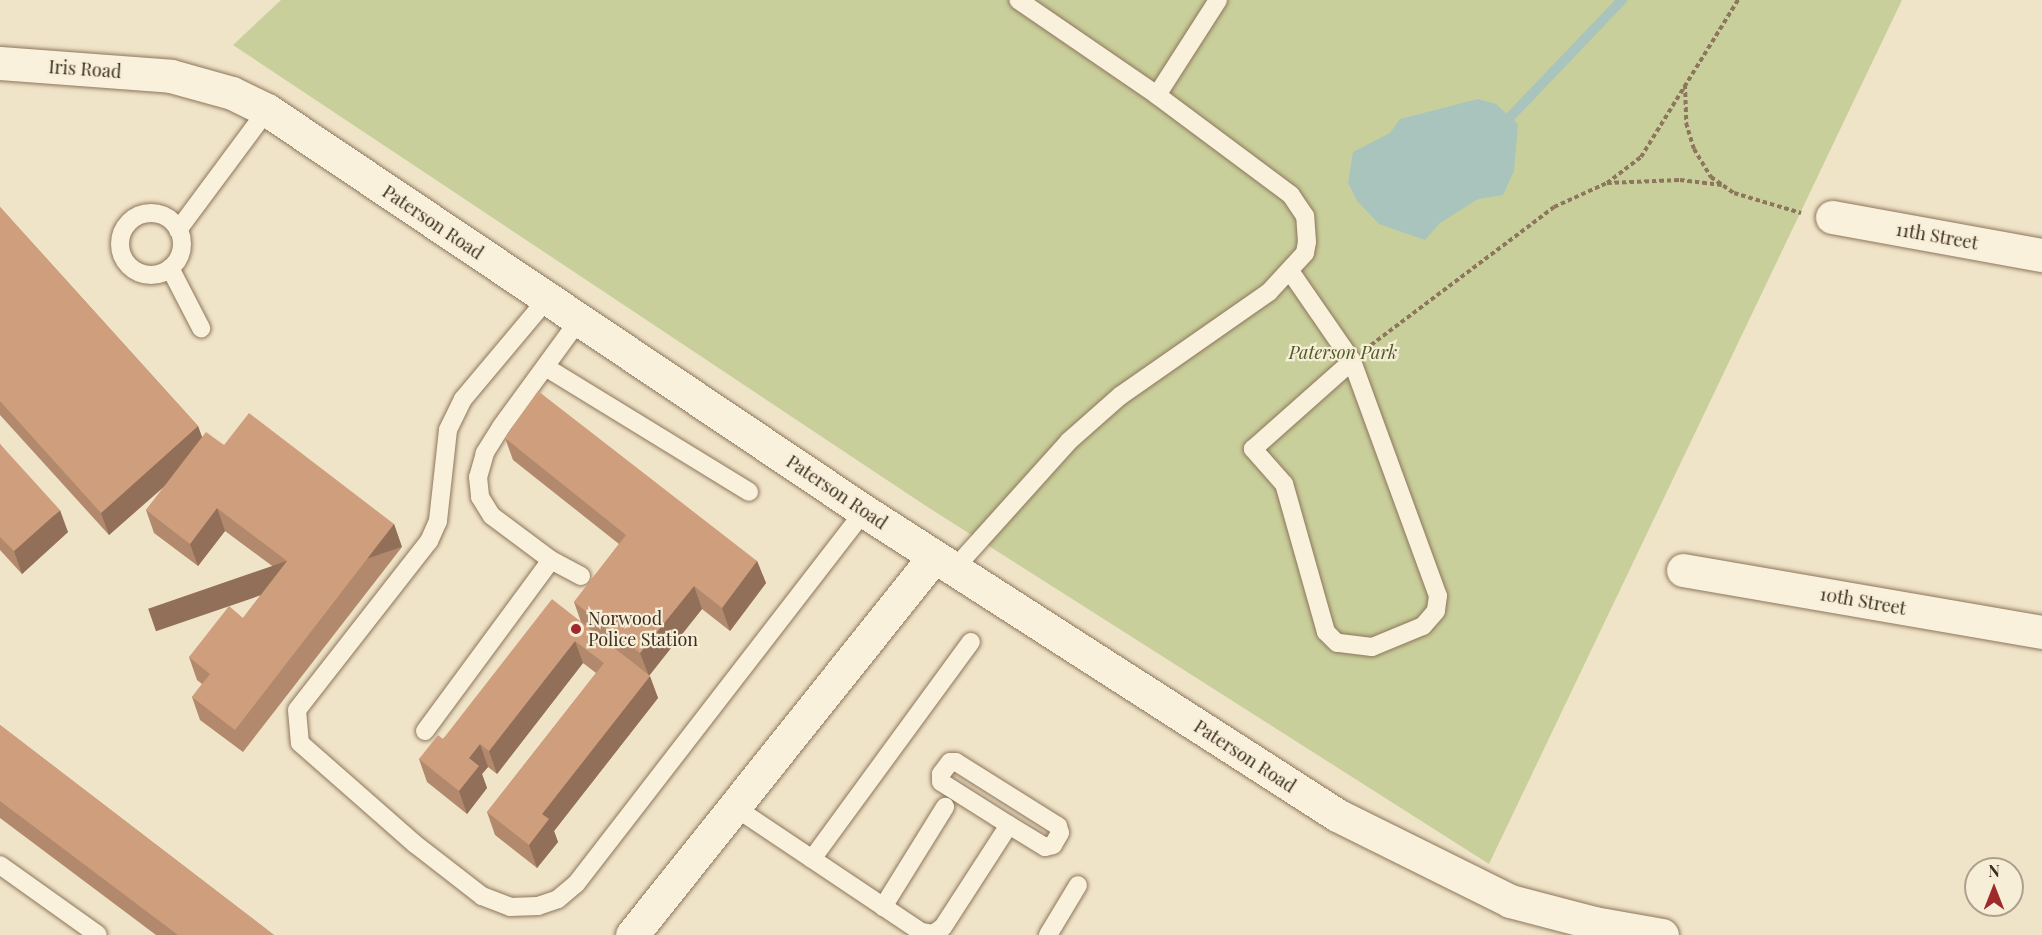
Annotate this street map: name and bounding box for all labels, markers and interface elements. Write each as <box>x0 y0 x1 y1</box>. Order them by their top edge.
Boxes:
street label: Iris Road <box>48 56 122 82</box>
street label: Paterson Road <box>378 180 488 264</box>
street label: 11th Street <box>1894 218 1980 254</box>
park label: Paterson Park <box>1289 341 1397 363</box>
street label: Paterson Road <box>782 450 892 534</box>
street label: 10th Street <box>1818 583 1908 619</box>
place label: Norwood Police Station <box>588 608 698 650</box>
marker: Norwood Police Station <box>569 622 583 636</box>
street label: Paterson Road <box>1190 715 1300 797</box>
north arrow <box>1964 857 2024 917</box>
text: N <box>1988 860 2000 881</box>

